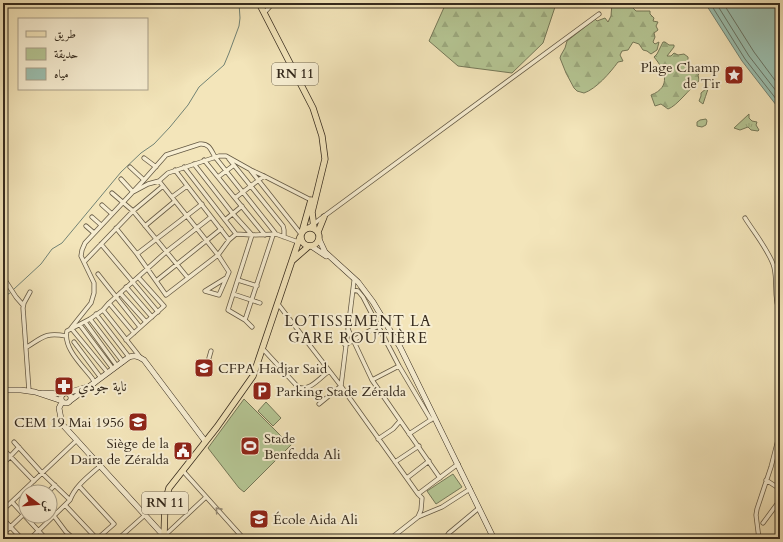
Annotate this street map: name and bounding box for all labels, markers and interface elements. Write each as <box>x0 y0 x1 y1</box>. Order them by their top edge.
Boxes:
legend <box>18 18 148 90</box>
text: طريق <box>54 26 76 42</box>
text: حديقة <box>54 46 78 62</box>
place label: Plage Champ de Tir <box>640 58 721 93</box>
road number: RN 11 <box>272 63 318 85</box>
place icon: Plage Champ de Tir <box>723 64 745 86</box>
text: مياه <box>54 66 69 82</box>
district label: LOTISSEMENT LA GARE ROUTIÈRE <box>284 311 432 348</box>
school or university icon: CFPA Hadjar Said <box>193 357 215 379</box>
place label: CFPA Hadjar Said <box>218 359 328 378</box>
pharmacy icon: ناية جودي <box>53 375 75 397</box>
place label: ناية جودي <box>78 377 127 398</box>
parking icon: Parking Stade Zéralda <box>251 380 273 402</box>
place label: Parking Stade Zéralda <box>276 382 406 401</box>
school or university icon: CEM 19 Mai 1956 <box>127 411 149 433</box>
place label: CEM 19 Mai 1956 <box>14 413 124 432</box>
place label: Stade Benfedda Ali <box>264 429 341 464</box>
place label: Siège de la Daira de Zéralda <box>71 434 169 469</box>
sports icon: Stade Benfedda Ali <box>239 435 261 457</box>
public building icon: Siège de la Daira de Zéralda <box>172 440 194 462</box>
north arrow <box>18 484 58 524</box>
road number: RN 11 <box>142 492 188 514</box>
text: ش <box>38 499 56 514</box>
one-way arrow <box>215 507 223 515</box>
school or university icon: École Aida Ali <box>248 508 270 530</box>
place label: École Aida Ali <box>273 510 358 529</box>

